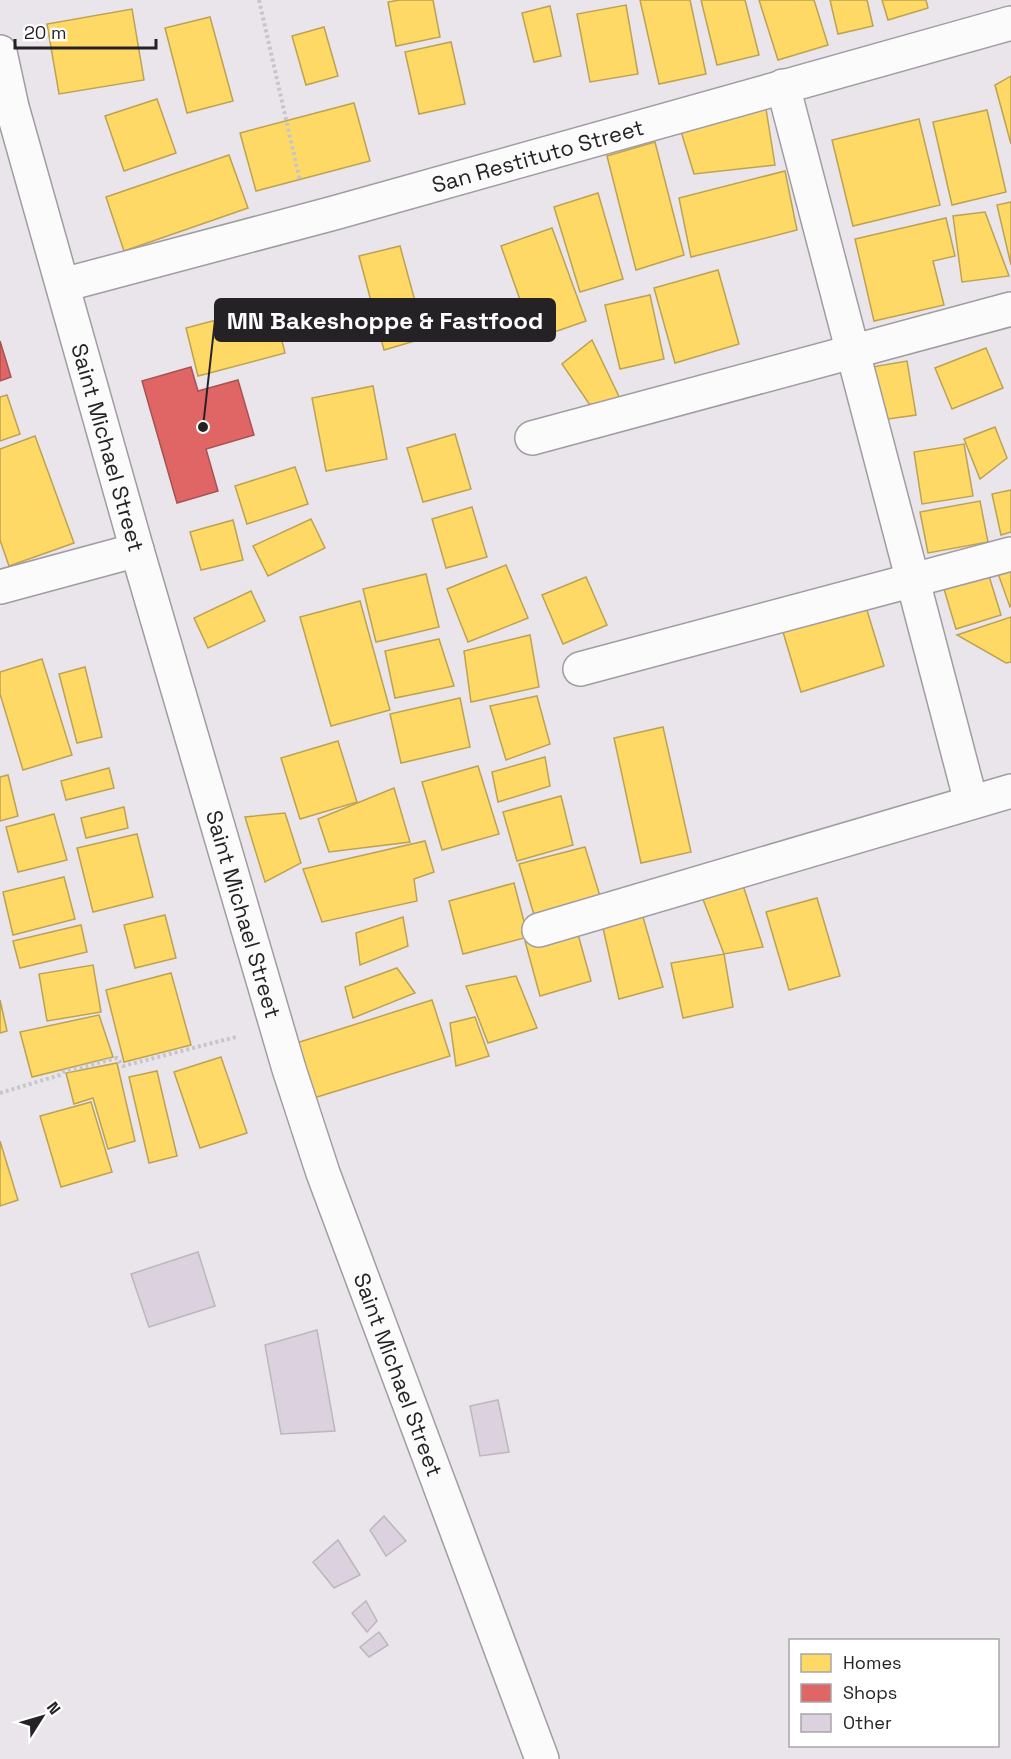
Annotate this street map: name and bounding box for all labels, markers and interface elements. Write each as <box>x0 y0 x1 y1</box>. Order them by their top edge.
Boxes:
scale bar <box>15 12 156 50</box>
text: 20 m <box>24 21 67 44</box>
street label: San Restituto Street <box>429 113 647 199</box>
callout: MN Bakeshoppe & Fastfood <box>215 299 555 341</box>
text: MN Bakeshoppe & Fastfood <box>227 305 543 336</box>
street label: Saint Michael Street <box>65 340 151 555</box>
street label: Saint Michael Street <box>200 807 287 1021</box>
street label: Saint Michael Street <box>348 1269 449 1480</box>
legend <box>789 1639 999 1747</box>
text: Homes <box>843 1651 902 1674</box>
text: Shops <box>843 1681 897 1704</box>
north arrow <box>12 1687 72 1747</box>
text: N <box>42 1698 65 1719</box>
text: Other <box>843 1711 892 1734</box>

